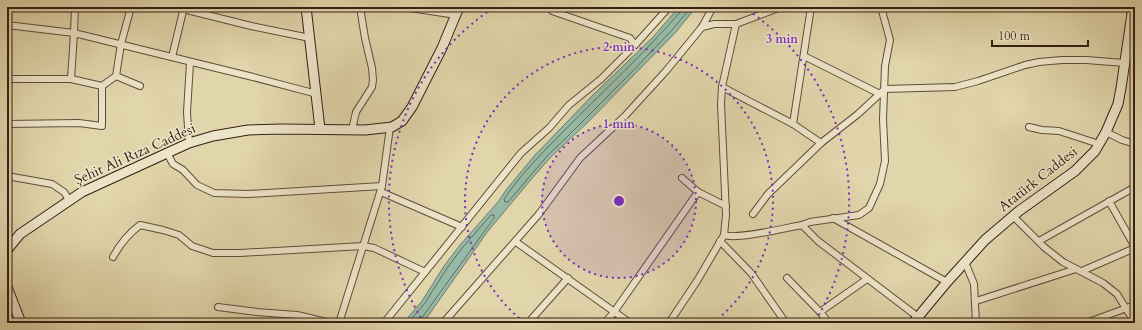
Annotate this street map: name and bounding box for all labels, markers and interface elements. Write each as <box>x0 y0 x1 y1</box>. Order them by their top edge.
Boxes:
scale bar <box>992 22 1088 48</box>
text: 100 m <box>998 28 1031 44</box>
text: 3 min <box>766 31 798 47</box>
text: 2 min <box>603 39 635 55</box>
text: 1 min <box>603 116 635 132</box>
street label: Şehit Ali Rıza Caddesi <box>71 119 199 189</box>
street label: Atatürk Caddesi <box>995 142 1082 216</box>
centre of rings <box>612 194 626 208</box>

